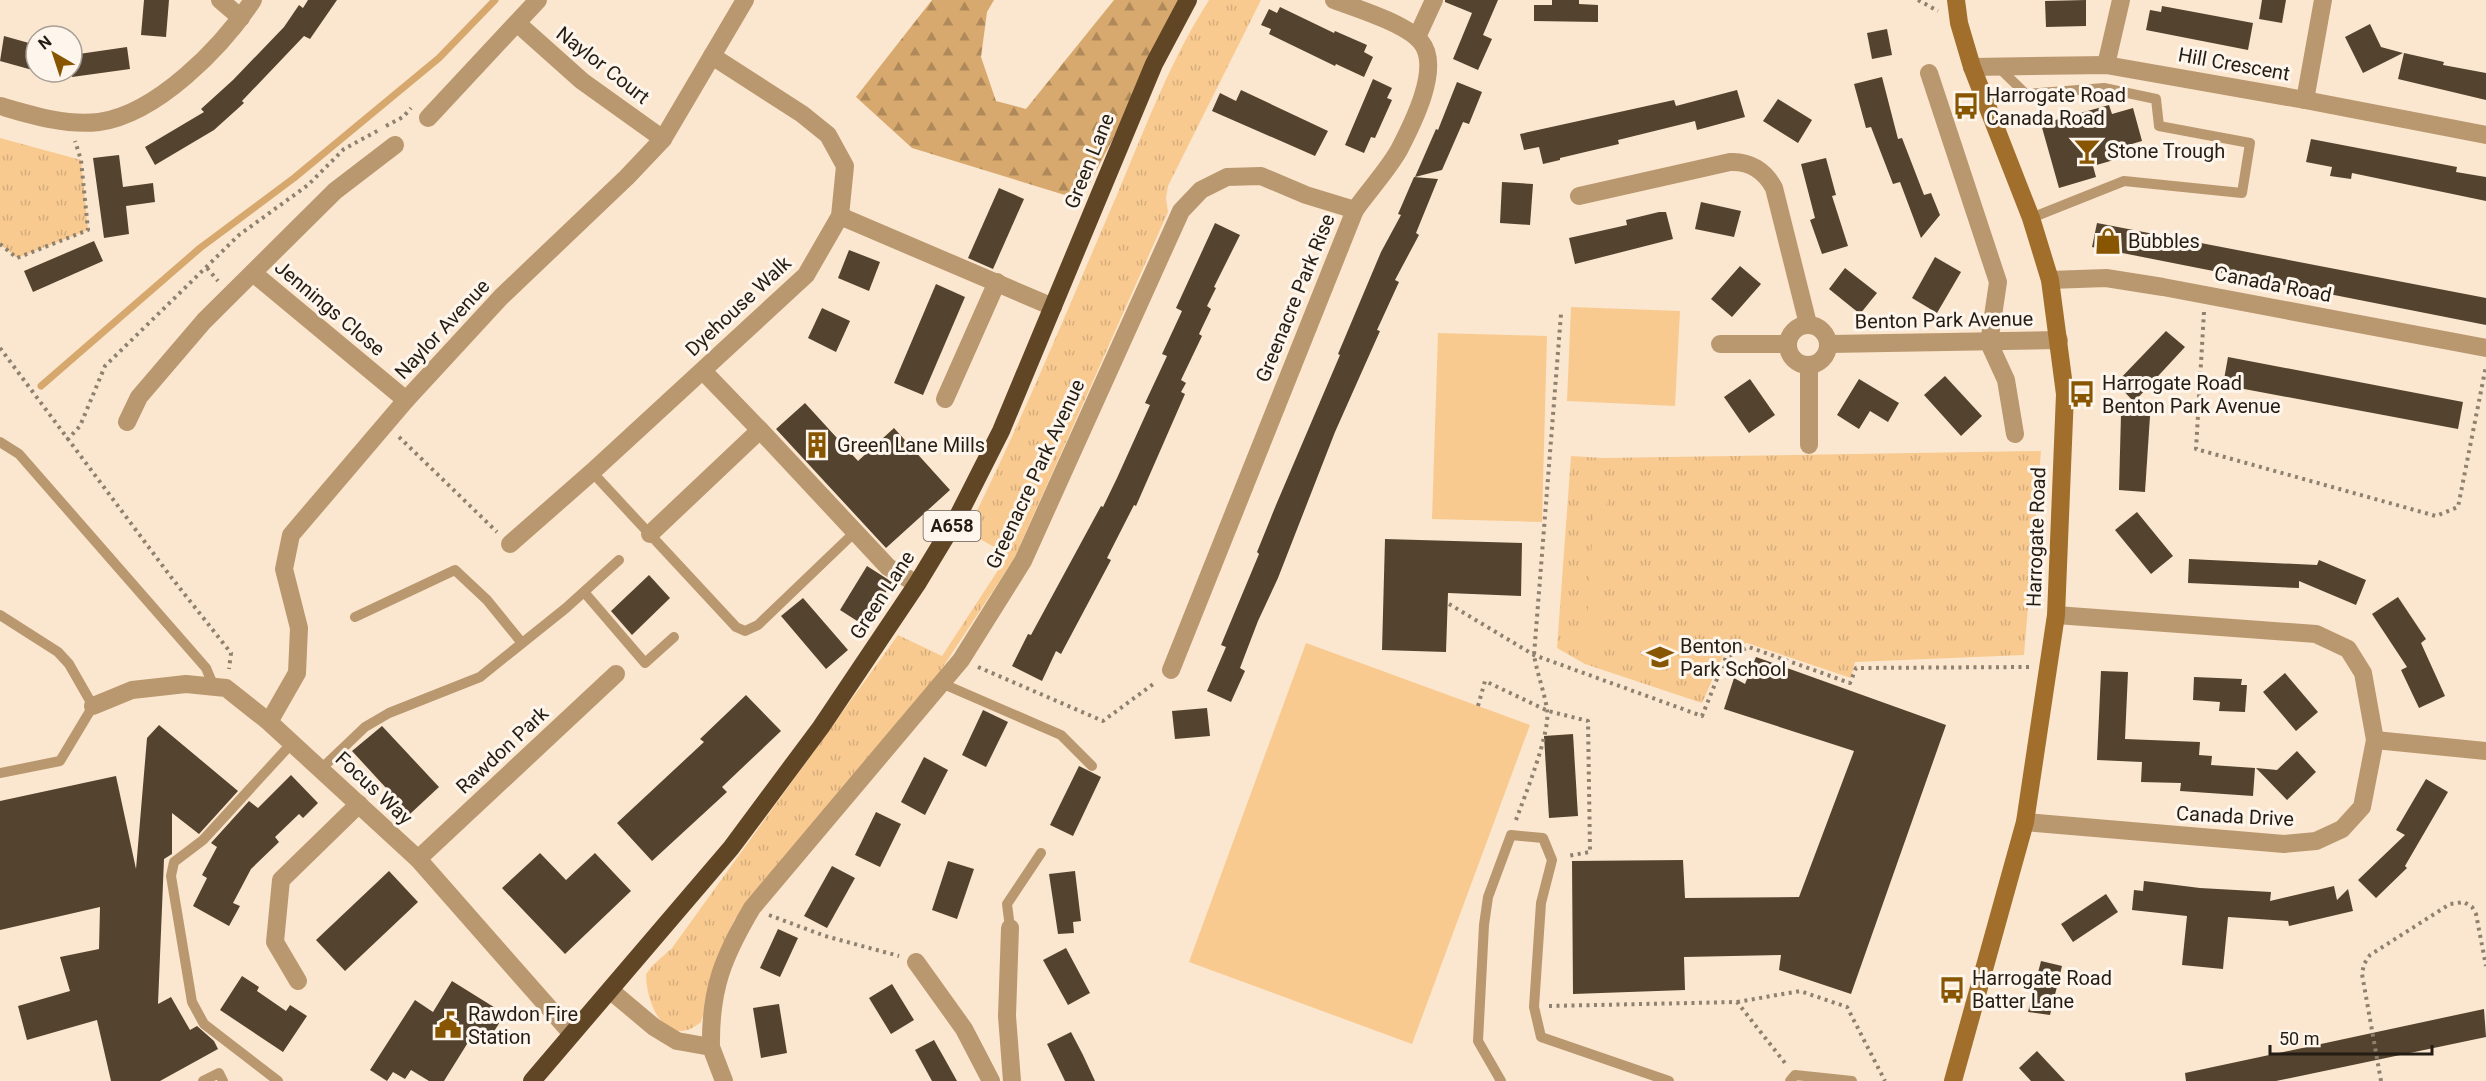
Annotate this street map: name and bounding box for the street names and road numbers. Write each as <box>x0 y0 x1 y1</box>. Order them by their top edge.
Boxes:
street label: Naylor Court <box>552 21 654 109</box>
street label: Hill Crescent <box>2176 42 2292 86</box>
street label: Green Lane <box>1059 110 1119 212</box>
street label: Greenacre Park Rise <box>1250 210 1340 386</box>
street label: Dyehouse Walk <box>680 250 796 361</box>
street label: Jennings Close <box>270 255 390 361</box>
street label: Canada Road <box>2212 261 2334 307</box>
street label: Naylor Avenue <box>390 274 494 384</box>
street label: Benton Park Avenue <box>1855 306 2033 334</box>
street label: Greenacre Park Avenue <box>980 375 1090 573</box>
street label: Harrogate Road <box>2022 467 2050 607</box>
road number: A658 <box>924 511 980 541</box>
street label: Green Lane <box>845 546 919 644</box>
street label: Rawdon Park <box>451 701 554 799</box>
street label: Focus Way <box>330 746 418 830</box>
street label: Canada Drive <box>2176 801 2294 831</box>

